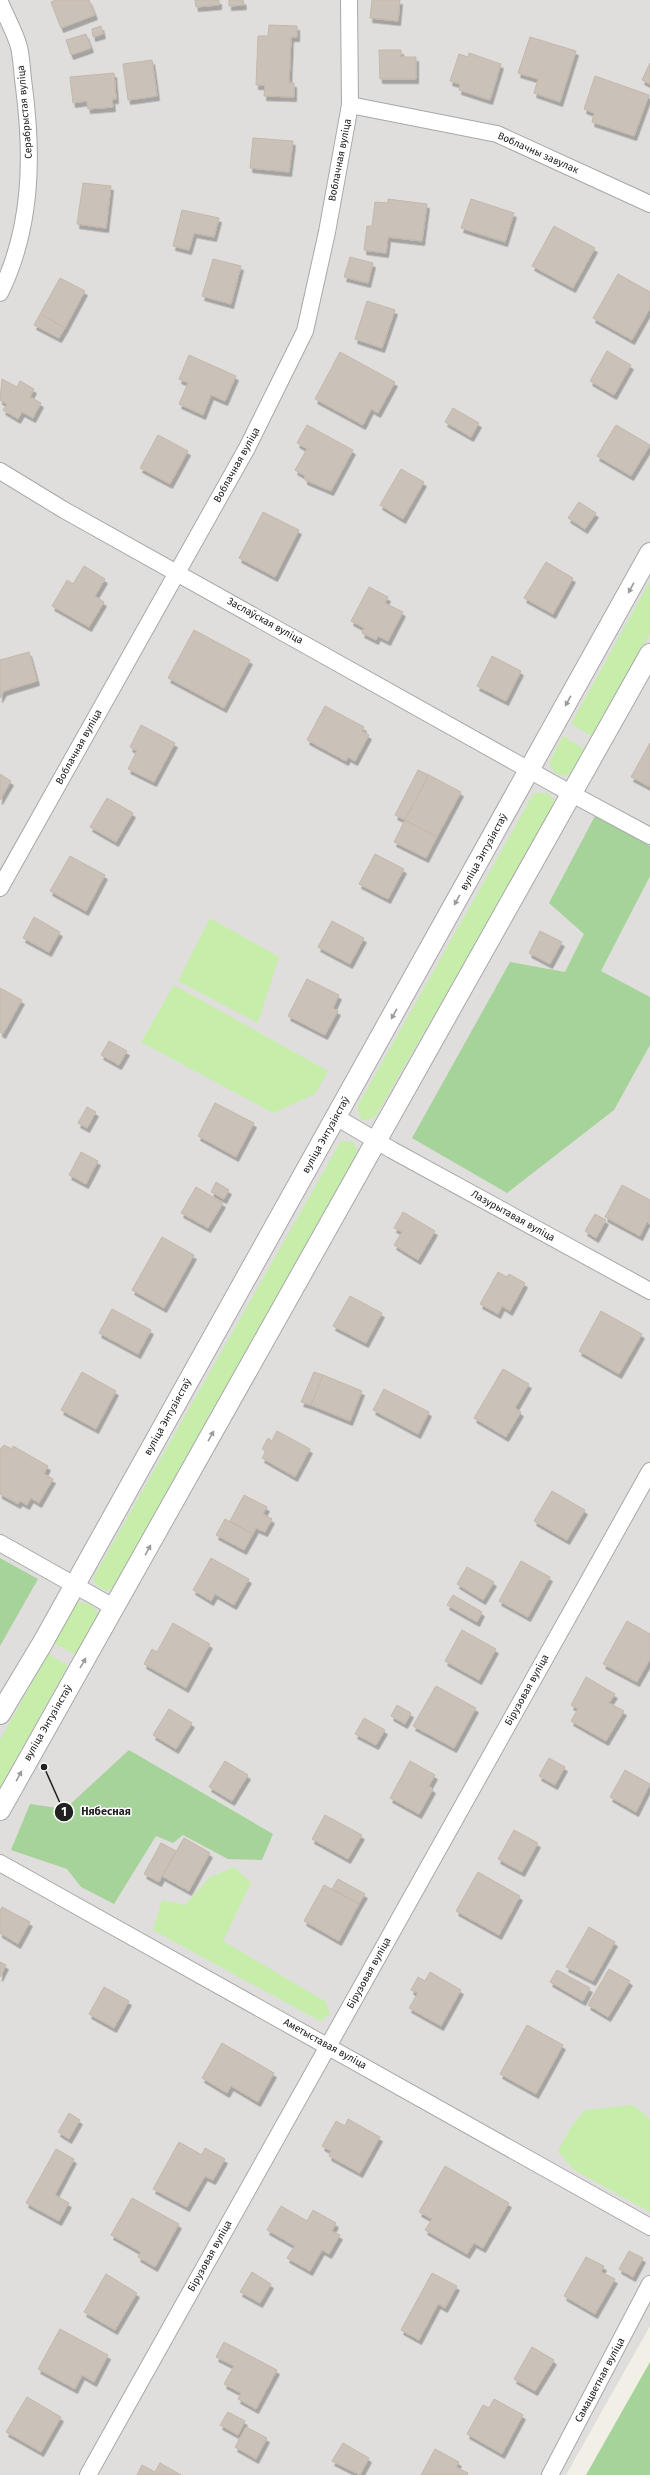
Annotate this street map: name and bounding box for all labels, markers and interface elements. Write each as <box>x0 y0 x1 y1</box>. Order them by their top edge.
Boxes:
street label: Серабрыстая вуліца <box>14 65 35 159</box>
street label: Воблачная вуліца <box>325 117 354 202</box>
street label: Воблачны завулак <box>496 130 581 177</box>
street label: Воблачная вуліца <box>211 425 263 505</box>
one-way arrow <box>628 582 634 593</box>
street label: Заслаўская вуліца <box>225 594 306 647</box>
one-way arrow <box>564 695 571 707</box>
street label: Воблачная вуліца <box>53 707 105 787</box>
street label: вуліца Энтузіястаў <box>457 811 510 892</box>
one-way arrow <box>454 895 461 906</box>
one-way arrow <box>390 1008 397 1020</box>
street label: вуліца Энтузіястаў <box>299 1094 352 1175</box>
street label: Лазурытавая вуліца <box>469 1187 557 1244</box>
street label: вуліца Энтузіястаў <box>141 1376 194 1457</box>
one-way arrow <box>208 1430 215 1442</box>
one-way arrow <box>144 1544 151 1556</box>
street label: Бірузовая вуліца <box>502 1652 552 1728</box>
one-way arrow <box>80 1657 87 1669</box>
street label: вуліца Энтузіястаў <box>20 1682 75 1763</box>
one-way arrow <box>16 1770 22 1781</box>
callout: Нябесная <box>54 1800 139 1823</box>
text: 1 <box>61 1805 67 1819</box>
text: Нябесная <box>81 1805 131 1818</box>
street label: Бірузовая вуліца <box>344 1935 394 2011</box>
street label: Аметыставая вуліца <box>281 2015 369 2072</box>
street label: Бірузовая вуліца <box>185 2218 235 2294</box>
street label: Самацветная вуліца <box>572 2335 627 2424</box>

